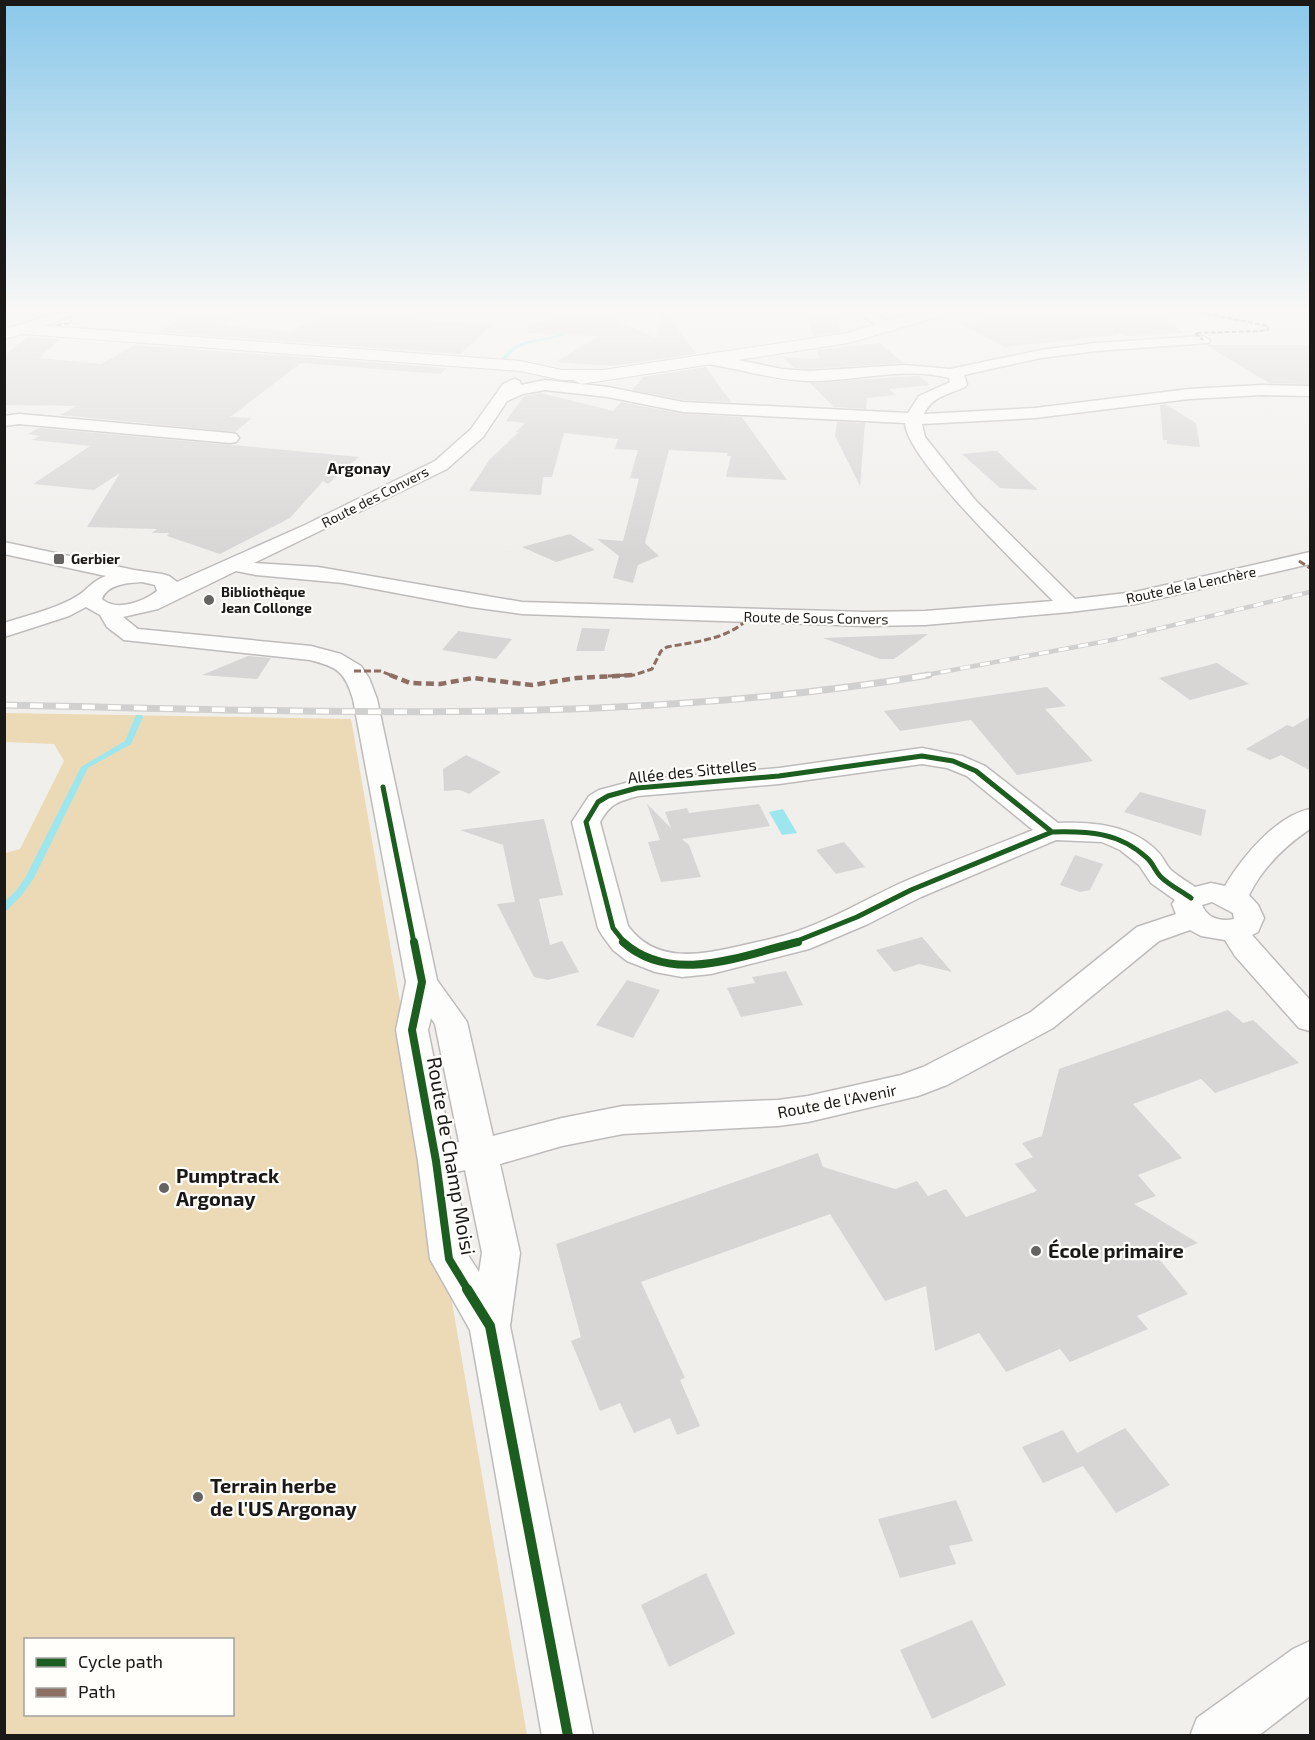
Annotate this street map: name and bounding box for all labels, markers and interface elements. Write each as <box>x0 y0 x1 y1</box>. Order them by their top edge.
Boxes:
district label: Argonay <box>327 458 391 478</box>
street label: Route des Convers <box>318 462 431 531</box>
place label: Gerbier <box>71 550 120 567</box>
marker: Gerbier <box>52 552 66 566</box>
street label: Route de la Lenchère <box>1124 562 1257 607</box>
place label: Bibliothèque Jean Collonge <box>221 583 312 616</box>
marker: Bibliothèque Jean Collonge <box>202 593 216 607</box>
street label: Route de Sous Convers <box>743 608 889 627</box>
street label: Allée des Sittelles <box>626 754 757 787</box>
street label: Route de Champ Moisi <box>423 1055 481 1257</box>
street label: Route de l'Avenir <box>776 1080 899 1121</box>
place label: Pumptrack Argonay <box>176 1163 280 1211</box>
marker: Pumptrack Argonay <box>157 1181 171 1195</box>
place label: École primaire <box>1048 1238 1184 1262</box>
marker: École primaire <box>1029 1244 1043 1258</box>
place label: Terrain herbe de l'US Argonay <box>210 1473 357 1521</box>
marker: Terrain herbe de l'US Argonay <box>191 1490 205 1504</box>
legend <box>24 1638 234 1716</box>
text: Cycle path <box>78 1650 163 1672</box>
text: Path <box>78 1680 116 1702</box>

